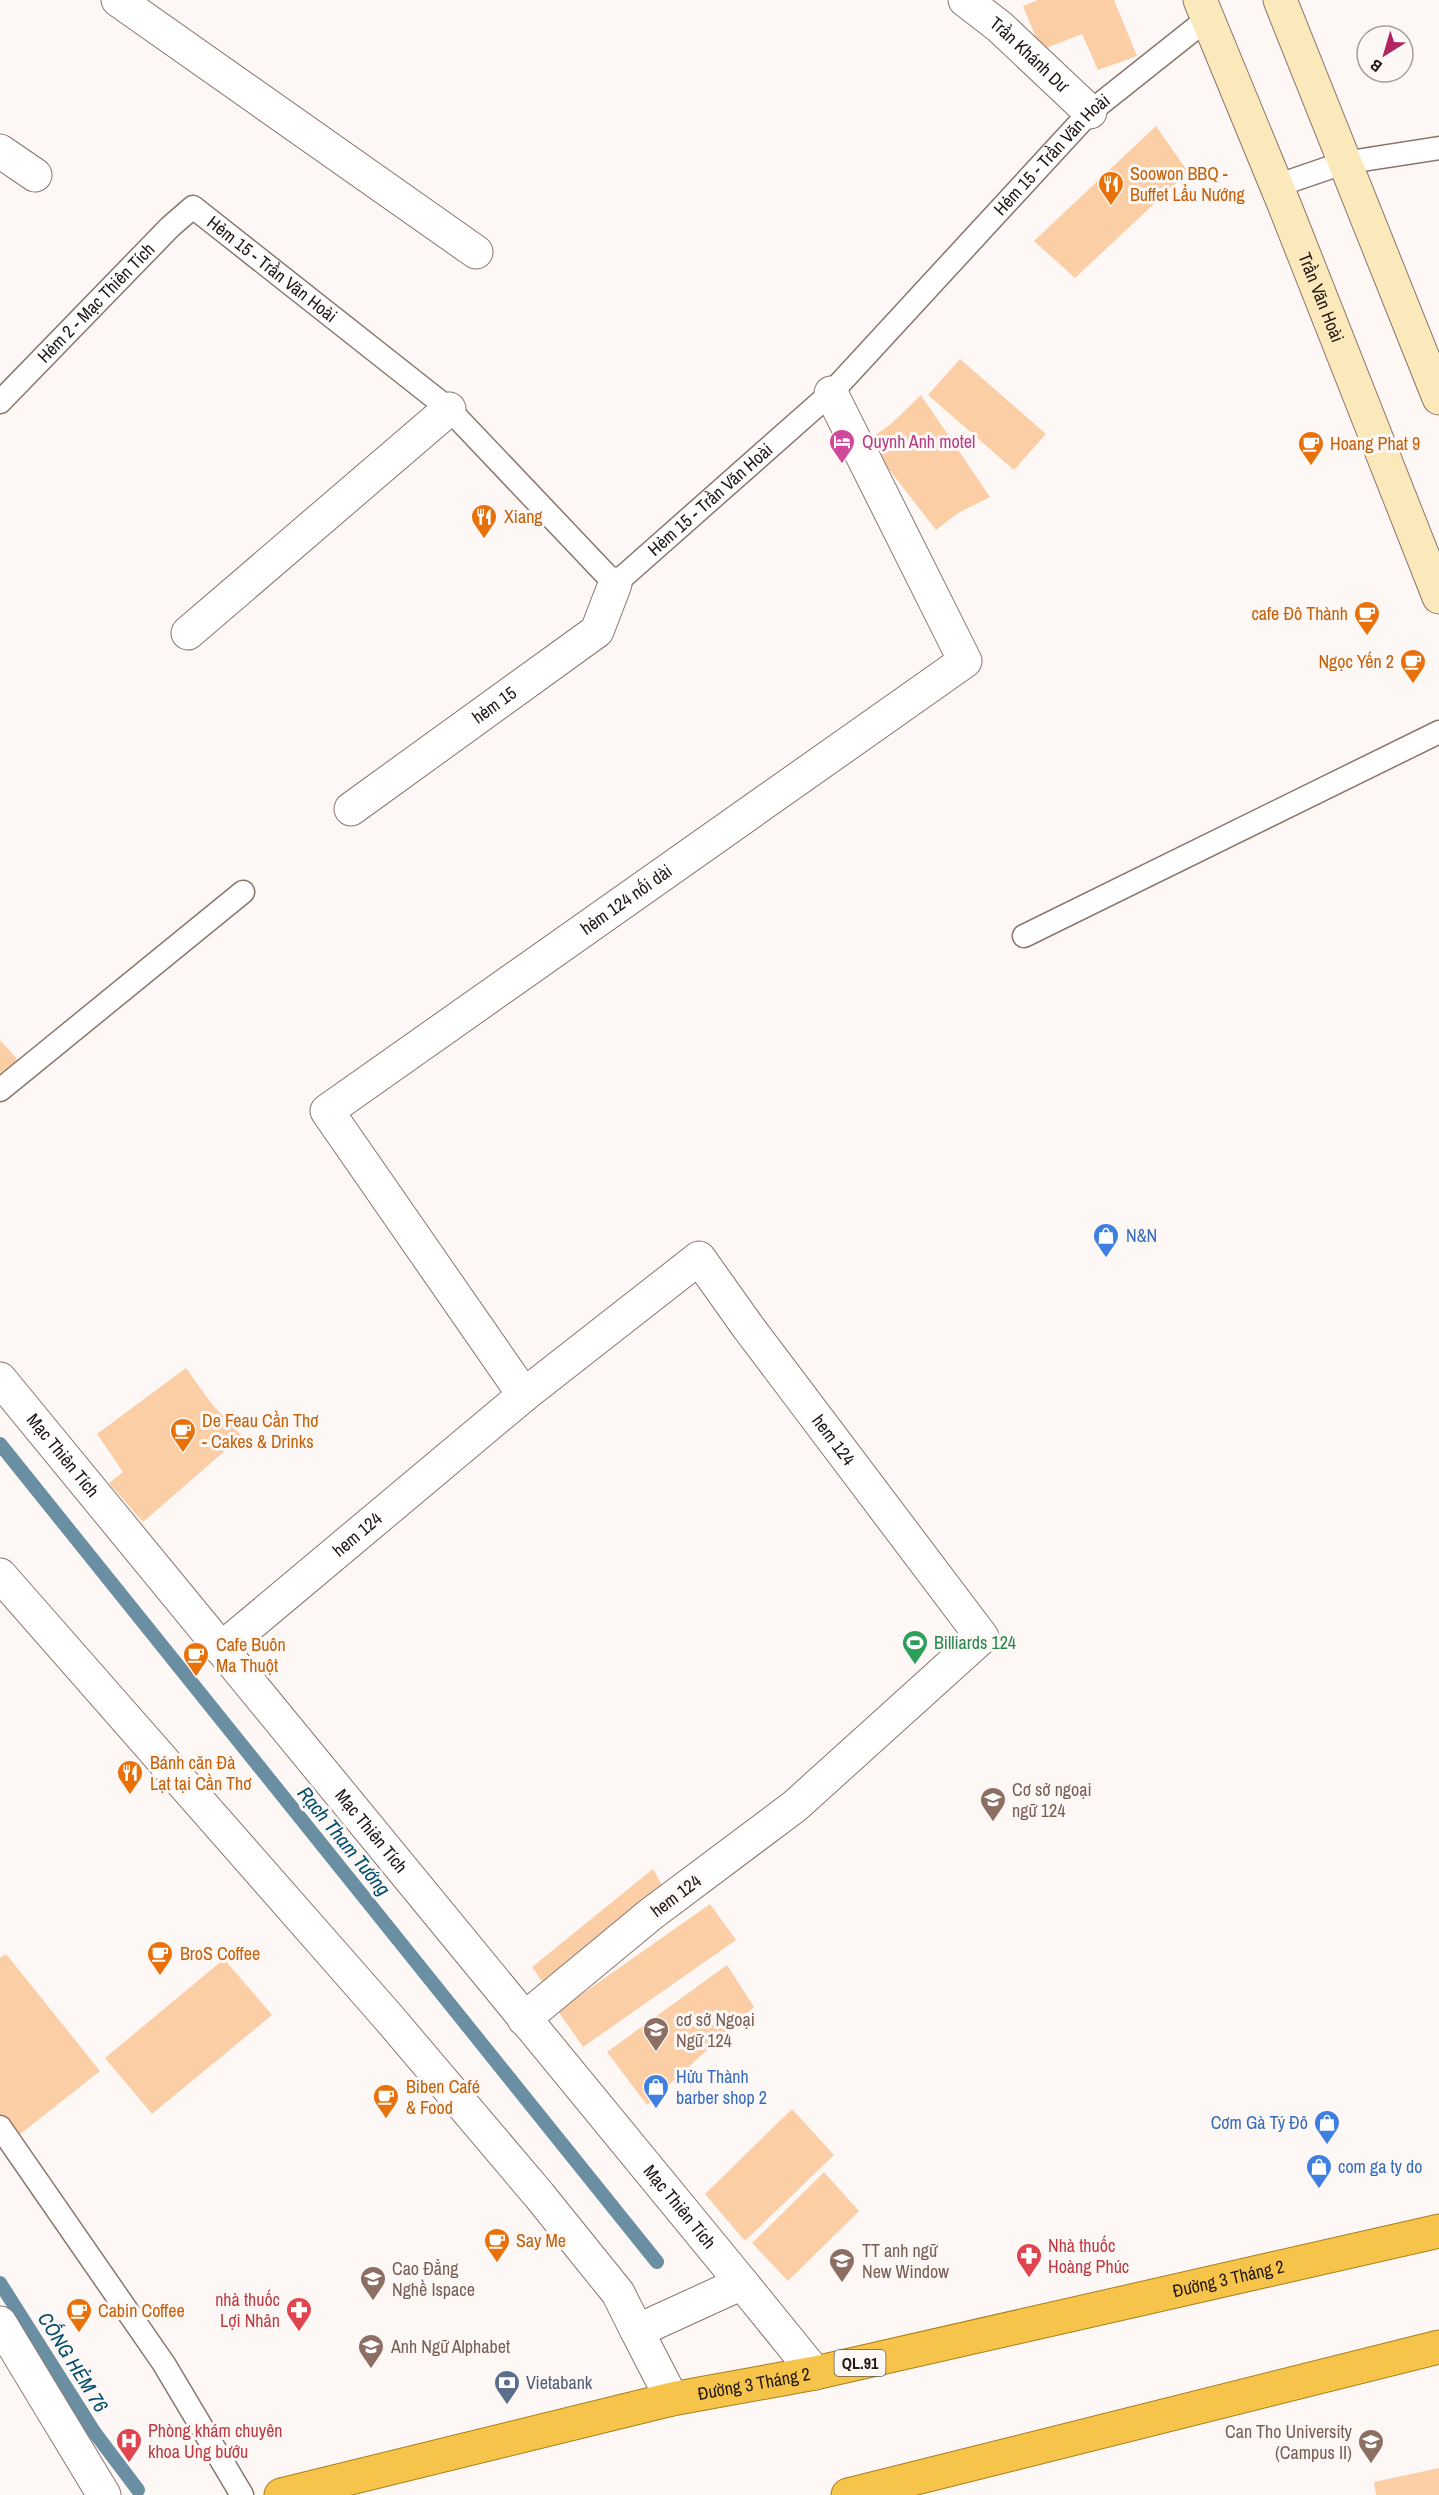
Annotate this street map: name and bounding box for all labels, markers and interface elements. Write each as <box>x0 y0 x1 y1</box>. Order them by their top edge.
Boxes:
street label: Trần Khánh Dư <box>985 11 1075 98</box>
north arrow <box>1355 24 1415 84</box>
text: B <box>1366 54 1386 78</box>
street label: Hẻm 15 - Trần Văn Hoài <box>988 88 1115 221</box>
place label: Soowon BBQ - Buffet Lẩu Nướng <box>1130 161 1245 207</box>
restaurant icon: Soowon BBQ - Buffet Lẩu Nướng <box>1096 169 1126 207</box>
street label: Hẻm 15 - Trần Văn Hoài <box>202 210 342 328</box>
street label: Hẻm 2 - Mạc Thiên Tích <box>32 237 160 368</box>
street label: Trần Văn Hoài <box>1292 249 1350 346</box>
hotel icon: Quynh Anh motel <box>827 427 857 465</box>
place label: Quynh Anh motel <box>862 429 975 454</box>
cafe icon: Hoang Phat 9 <box>1296 429 1326 467</box>
place label: Hoang Phat 9 <box>1330 431 1420 456</box>
street label: Hẻm 15 - Trần Văn Hoài <box>642 437 778 561</box>
restaurant icon: Xiang <box>469 502 499 540</box>
place label: Xiang <box>504 504 543 529</box>
cafe icon: cafe Đô Thành <box>1352 599 1382 637</box>
place label: cafe Đô Thành <box>1251 601 1348 626</box>
cafe icon: Ngọc Yến 2 <box>1398 647 1428 685</box>
place label: Ngọc Yến 2 <box>1318 649 1394 674</box>
street label: hẻm 15 <box>467 680 521 729</box>
street label: hẻm 124 nối dài <box>575 858 677 940</box>
shop icon: N&N <box>1091 1221 1121 1259</box>
place label: N&N <box>1126 1223 1157 1248</box>
street label: Mạc Thiên Tích <box>21 1408 105 1502</box>
place label: De Feau Cần Thơ - Cakes & Drinks <box>202 1408 318 1454</box>
street label: hem 124 <box>806 1409 861 1470</box>
cafe icon: De Feau Cần Thơ - Cakes & Drinks <box>168 1416 198 1454</box>
street label: hem 124 <box>327 1506 387 1562</box>
sports icon: Billiards 124 <box>900 1628 930 1666</box>
place label: Billiards 124 <box>934 1630 1016 1655</box>
place label: Cafe Buôn Ma Thuột <box>216 1632 286 1678</box>
cafe icon: Cafe Buôn Ma Thuột <box>181 1640 211 1678</box>
place label: Bánh căn Đà Lạt tại Cần Thơ <box>150 1750 252 1796</box>
restaurant icon: Bánh căn Đà Lạt tại Cần Thơ <box>115 1758 145 1796</box>
place label: Cơ sở ngoại ngữ 124 <box>1012 1777 1092 1823</box>
water label: Rạch Tham Tướng <box>292 1780 397 1901</box>
street label: Mạc Thiên Tích <box>330 1784 414 1878</box>
school or university icon: Cơ sở ngoại ngữ 124 <box>978 1785 1008 1823</box>
street label: hem 124 <box>645 1868 706 1923</box>
cafe icon: BroS Coffee <box>145 1939 175 1977</box>
place label: BroS Coffee <box>180 1941 260 1966</box>
place label: cơ sở Ngoại Ngữ 124 <box>676 2007 755 2053</box>
school or university icon: cơ sở Ngoại Ngữ 124 <box>641 2015 671 2053</box>
place label: Hửu Thành barber shop 2 <box>676 2064 767 2110</box>
shop icon: Hửu Thành barber shop 2 <box>641 2072 671 2110</box>
place label: Biben Café & Food <box>406 2074 480 2120</box>
cafe icon: Biben Café & Food <box>371 2082 401 2120</box>
shop icon: Cơm Gà Tý Đô <box>1312 2108 1342 2146</box>
place label: Cơm Gà Tý Đô <box>1211 2110 1308 2135</box>
shop icon: com ga ty do <box>1304 2152 1334 2190</box>
place label: com ga ty do <box>1338 2154 1423 2179</box>
street label: Mạc Thiên Tích <box>638 2159 722 2254</box>
cafe icon: Say Me <box>482 2226 512 2264</box>
place label: Say Me <box>516 2228 566 2253</box>
place label: Nhà thuốc Hoàng Phúc <box>1048 2233 1129 2279</box>
place label: TT anh ngữ New Window <box>862 2238 949 2284</box>
pharmacy icon: Nhà thuốc Hoàng Phúc <box>1014 2241 1044 2279</box>
school or university icon: TT anh ngữ New Window <box>827 2246 857 2284</box>
street label: Đường 3 Tháng 2 <box>1170 2254 1287 2303</box>
place label: Cao Đẳng Nghề Ispace <box>392 2256 475 2302</box>
school or university icon: Cao Đẳng Nghề Ispace <box>358 2264 388 2302</box>
place label: nhà thuốc Lợi Nhân <box>215 2287 280 2333</box>
pharmacy icon: nhà thuốc Lợi Nhân <box>284 2295 314 2333</box>
cafe icon: Cabin Coffee <box>64 2296 94 2334</box>
place label: Cabin Coffee <box>98 2298 185 2323</box>
water label: CỐNG HẺM 76 <box>32 2307 115 2417</box>
school or university icon: Anh Ngữ Alphabet <box>356 2332 386 2370</box>
place label: Anh Ngữ Alphabet <box>390 2334 510 2359</box>
road number: QL.91 <box>834 2350 886 2376</box>
street label: Đường 3 Tháng 2 <box>696 2361 812 2406</box>
bank icon: Vietabank <box>492 2368 522 2406</box>
place label: Vietabank <box>526 2370 593 2395</box>
place label: Phòng khám chuyên khoa Ung bướu <box>148 2418 283 2464</box>
place label: Can Tho University (Campus II) <box>1225 2419 1353 2465</box>
hospital icon: Phòng khám chuyên khoa Ung bướu <box>114 2426 144 2464</box>
school or university icon: Can Tho University (Campus II) <box>1356 2427 1386 2465</box>

